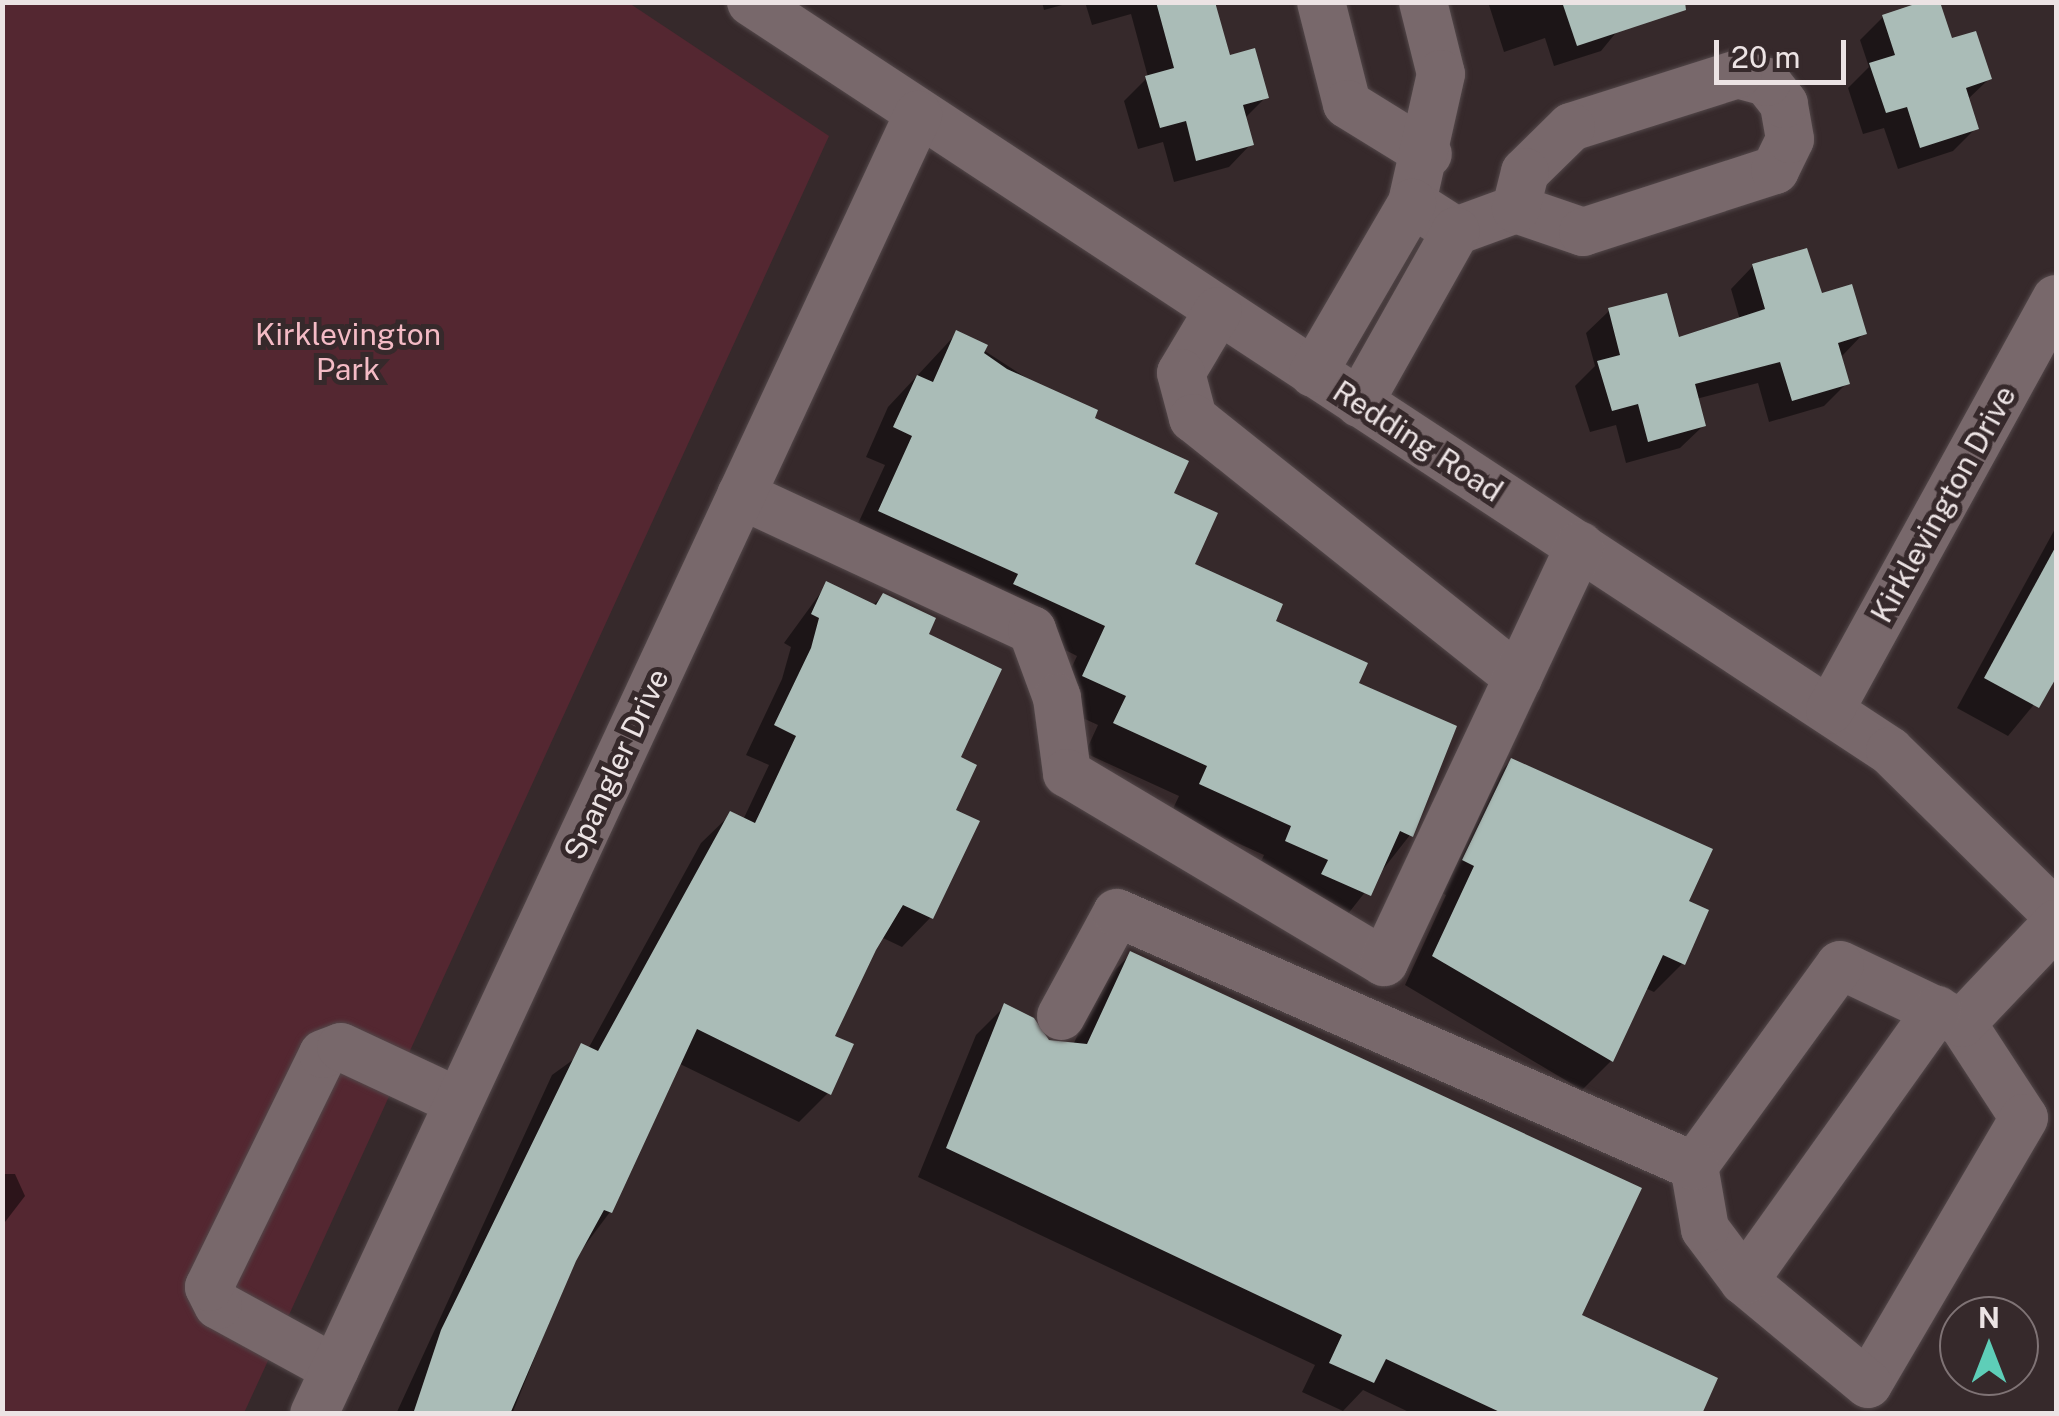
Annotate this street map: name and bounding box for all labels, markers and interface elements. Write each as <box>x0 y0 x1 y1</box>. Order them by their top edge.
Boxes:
scale bar <box>1719 20 1852 82</box>
text: 20 m <box>1731 39 1800 75</box>
park label: Kirklevington Park <box>255 316 441 386</box>
street label: Redding Road <box>1327 373 1509 509</box>
street label: Kirklevington Drive <box>1863 379 2023 629</box>
street label: Spangler Drive <box>556 663 676 865</box>
north arrow <box>1939 1296 2039 1396</box>
text: N <box>1978 1301 2000 1334</box>

